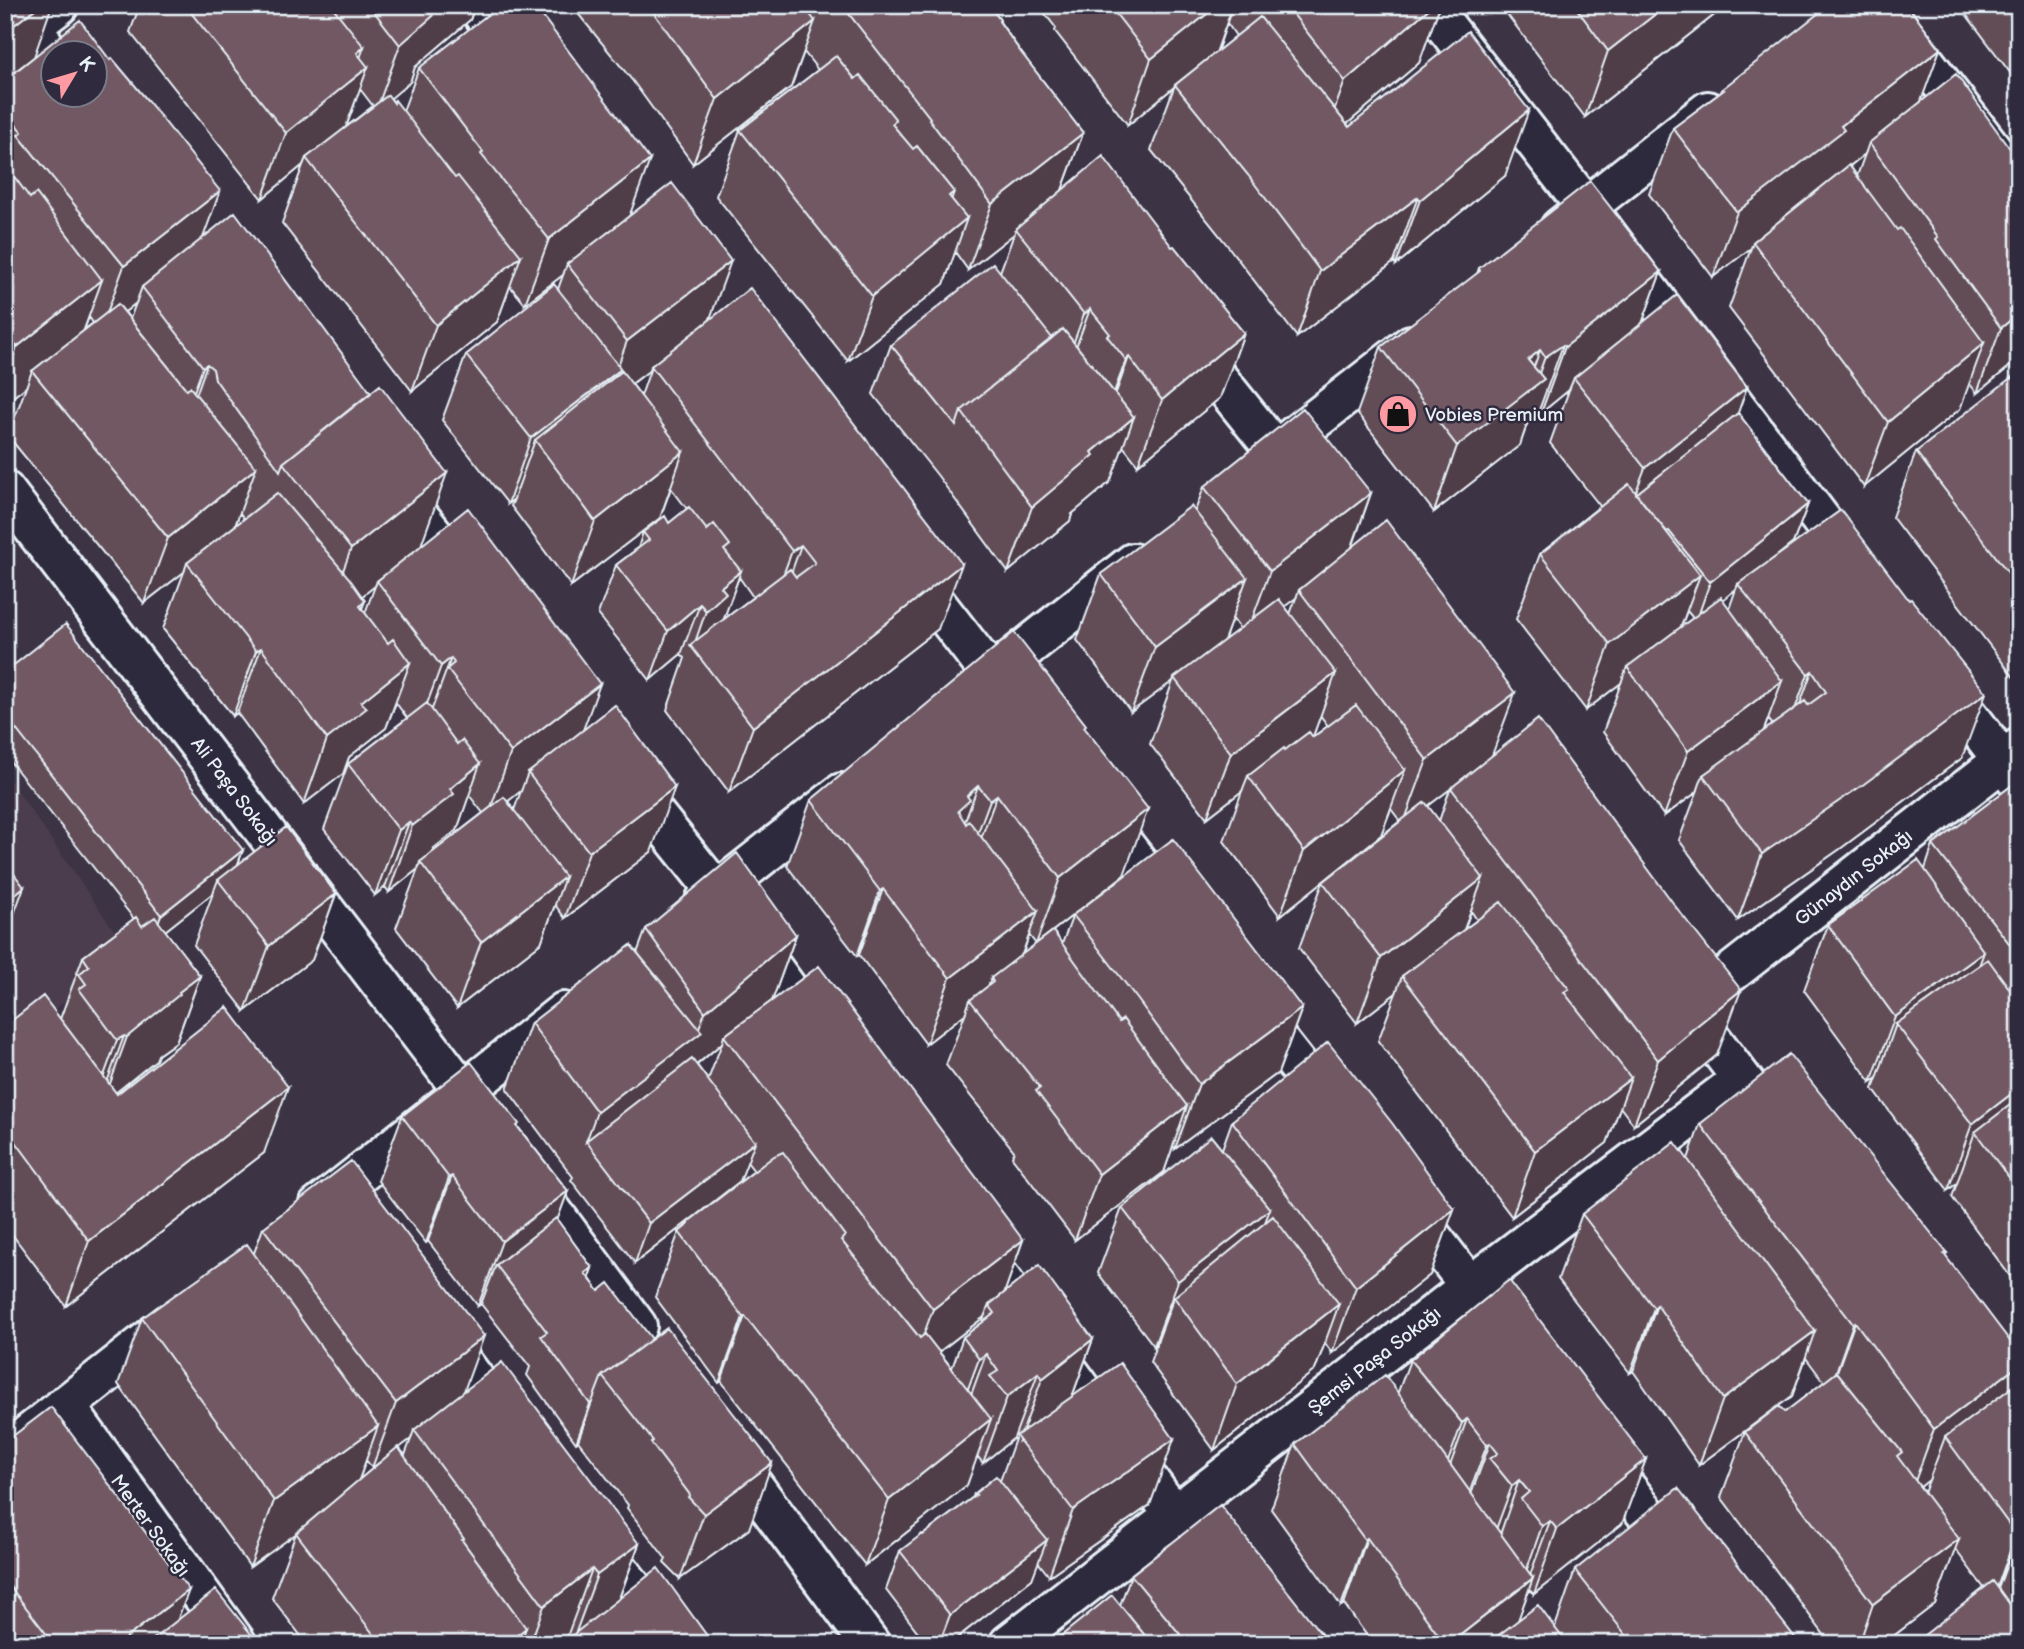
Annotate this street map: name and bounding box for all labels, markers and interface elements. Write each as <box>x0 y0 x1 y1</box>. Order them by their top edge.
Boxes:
north arrow <box>38 38 108 108</box>
text: K <box>73 52 99 77</box>
shop icon: Vobies Premium <box>1377 393 1419 435</box>
place label: Vobies Premium <box>1425 404 1563 427</box>
street label: Ali Paşa Sokağı <box>186 733 282 851</box>
street label: Günaydın Sokağı <box>1791 825 1917 931</box>
street label: Şemsi Paşa Sokağı <box>1304 1302 1446 1420</box>
street label: Merter Sokağı <box>105 1470 194 1581</box>

